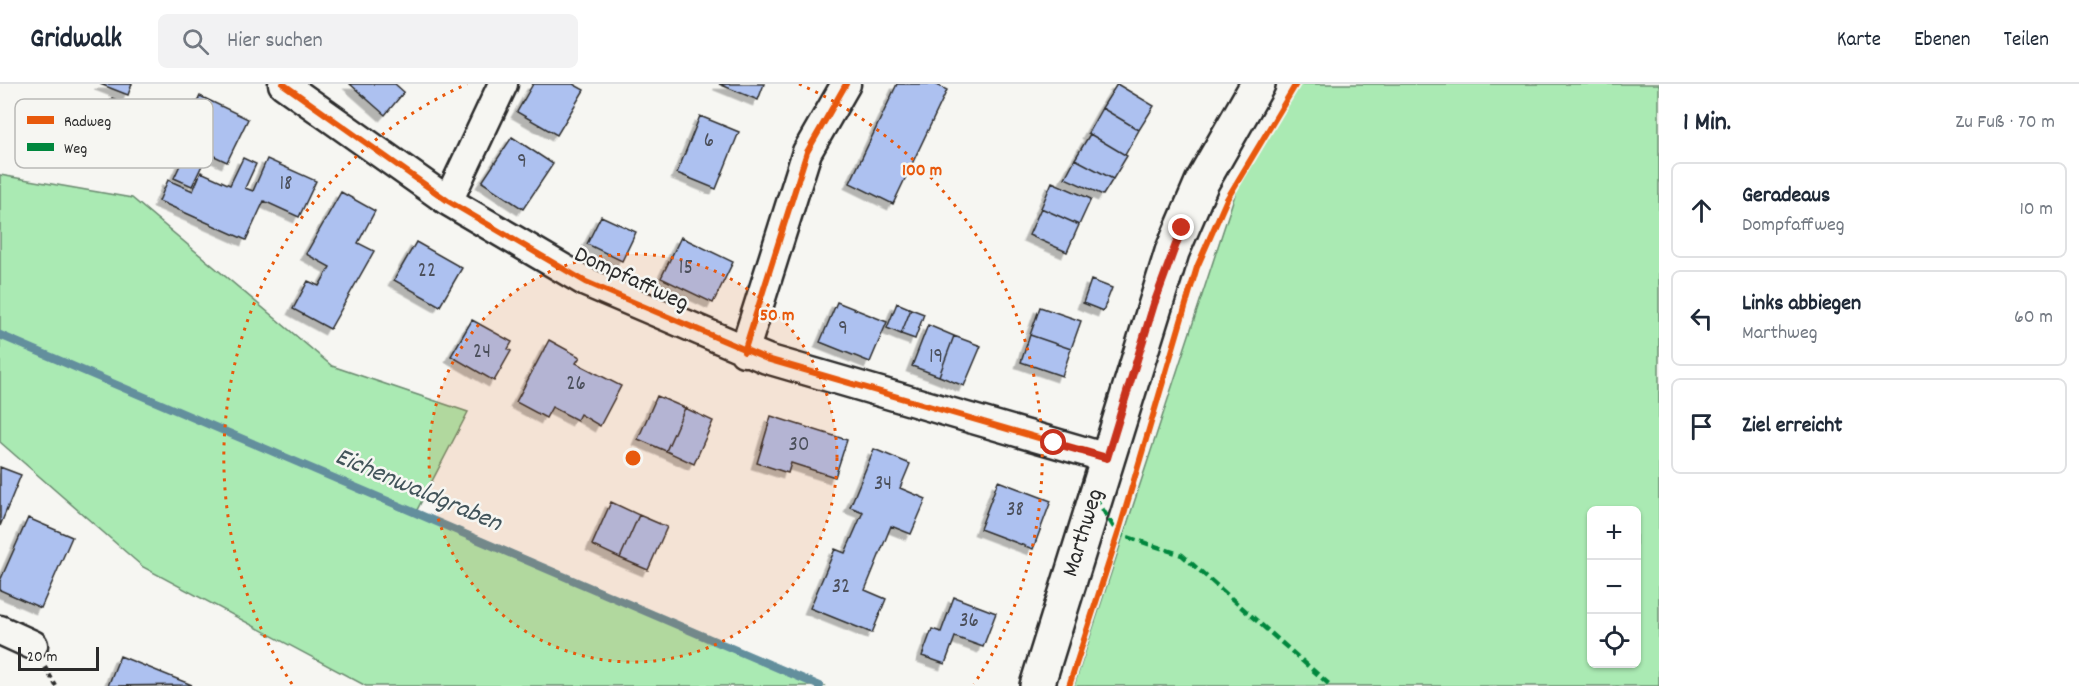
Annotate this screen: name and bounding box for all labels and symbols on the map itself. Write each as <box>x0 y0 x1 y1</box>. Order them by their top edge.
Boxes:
legend <box>15 99 213 168</box>
text: Radweg <box>64 111 111 134</box>
house number: 6 <box>704 127 714 157</box>
text: Weg <box>64 138 87 161</box>
house number: 9 <box>517 148 527 178</box>
text: 100 m <box>902 159 942 184</box>
house number: 18 <box>279 170 293 200</box>
route end <box>1168 214 1194 240</box>
street label: Dompfaffweg <box>568 239 694 321</box>
house number: 15 <box>679 254 693 284</box>
house number: 22 <box>418 257 436 287</box>
text: 50 m <box>760 304 794 329</box>
house number: 9 <box>838 315 848 345</box>
house number: 24 <box>473 338 491 368</box>
house number: 19 <box>929 343 943 373</box>
house number: 26 <box>566 370 586 400</box>
route start <box>1040 429 1066 455</box>
house number: 30 <box>789 431 809 461</box>
water label: Eichenwaldgraben <box>329 439 508 543</box>
centre of rings <box>623 448 643 468</box>
house number: 34 <box>874 470 892 500</box>
street label: Marthweg <box>1054 485 1114 581</box>
house number: 38 <box>1006 496 1024 526</box>
house number: 32 <box>832 573 850 603</box>
house number: 36 <box>959 607 979 637</box>
scale bar <box>18 644 99 672</box>

